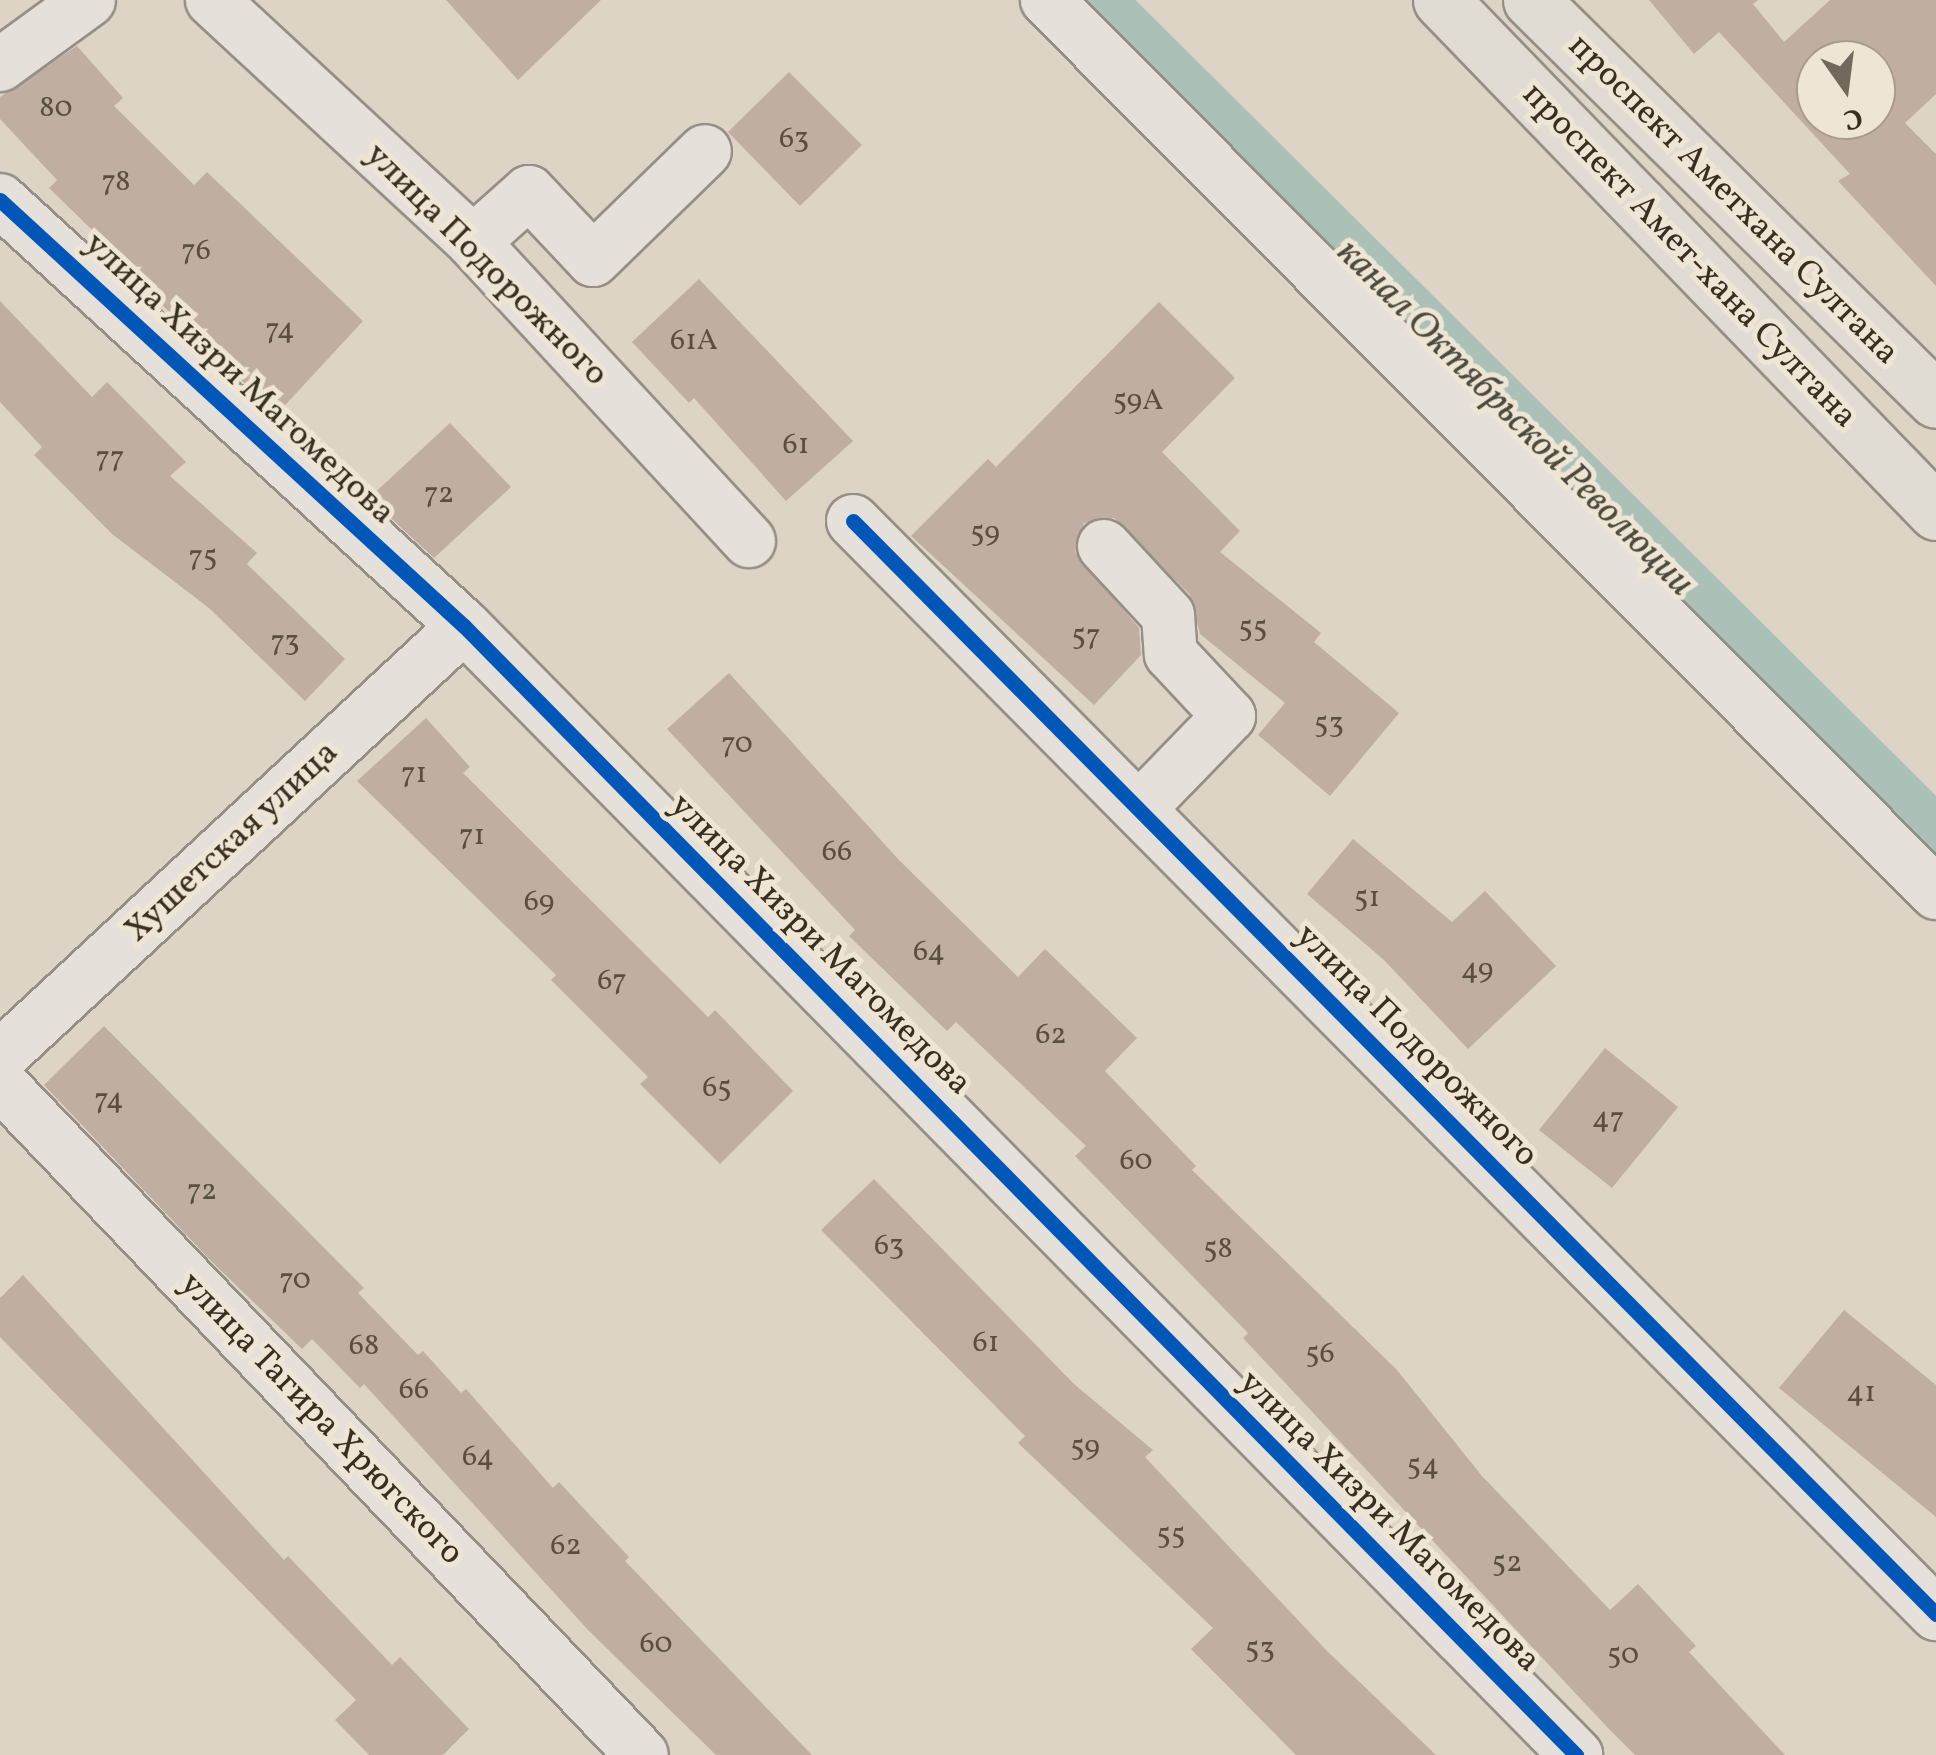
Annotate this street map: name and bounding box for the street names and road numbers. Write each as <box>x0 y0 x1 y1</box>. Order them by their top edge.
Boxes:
street label: проспект Аметхана Султана <box>1559 26 1907 374</box>
street label: проспект Амет-хана Султана <box>1513 75 1865 437</box>
street label: улица Подорожного <box>356 135 616 395</box>
street label: улица Хизри Магомедова <box>75 224 403 534</box>
street label: Хушетская улица <box>116 732 348 952</box>
street label: улица Хизри Магомедова <box>660 785 980 1105</box>
street label: улица Подорожного <box>1286 916 1546 1176</box>
street label: улица Тагира Хрюгского <box>170 1263 472 1575</box>
street label: улица Хизри Магомедова <box>1229 1362 1549 1682</box>

